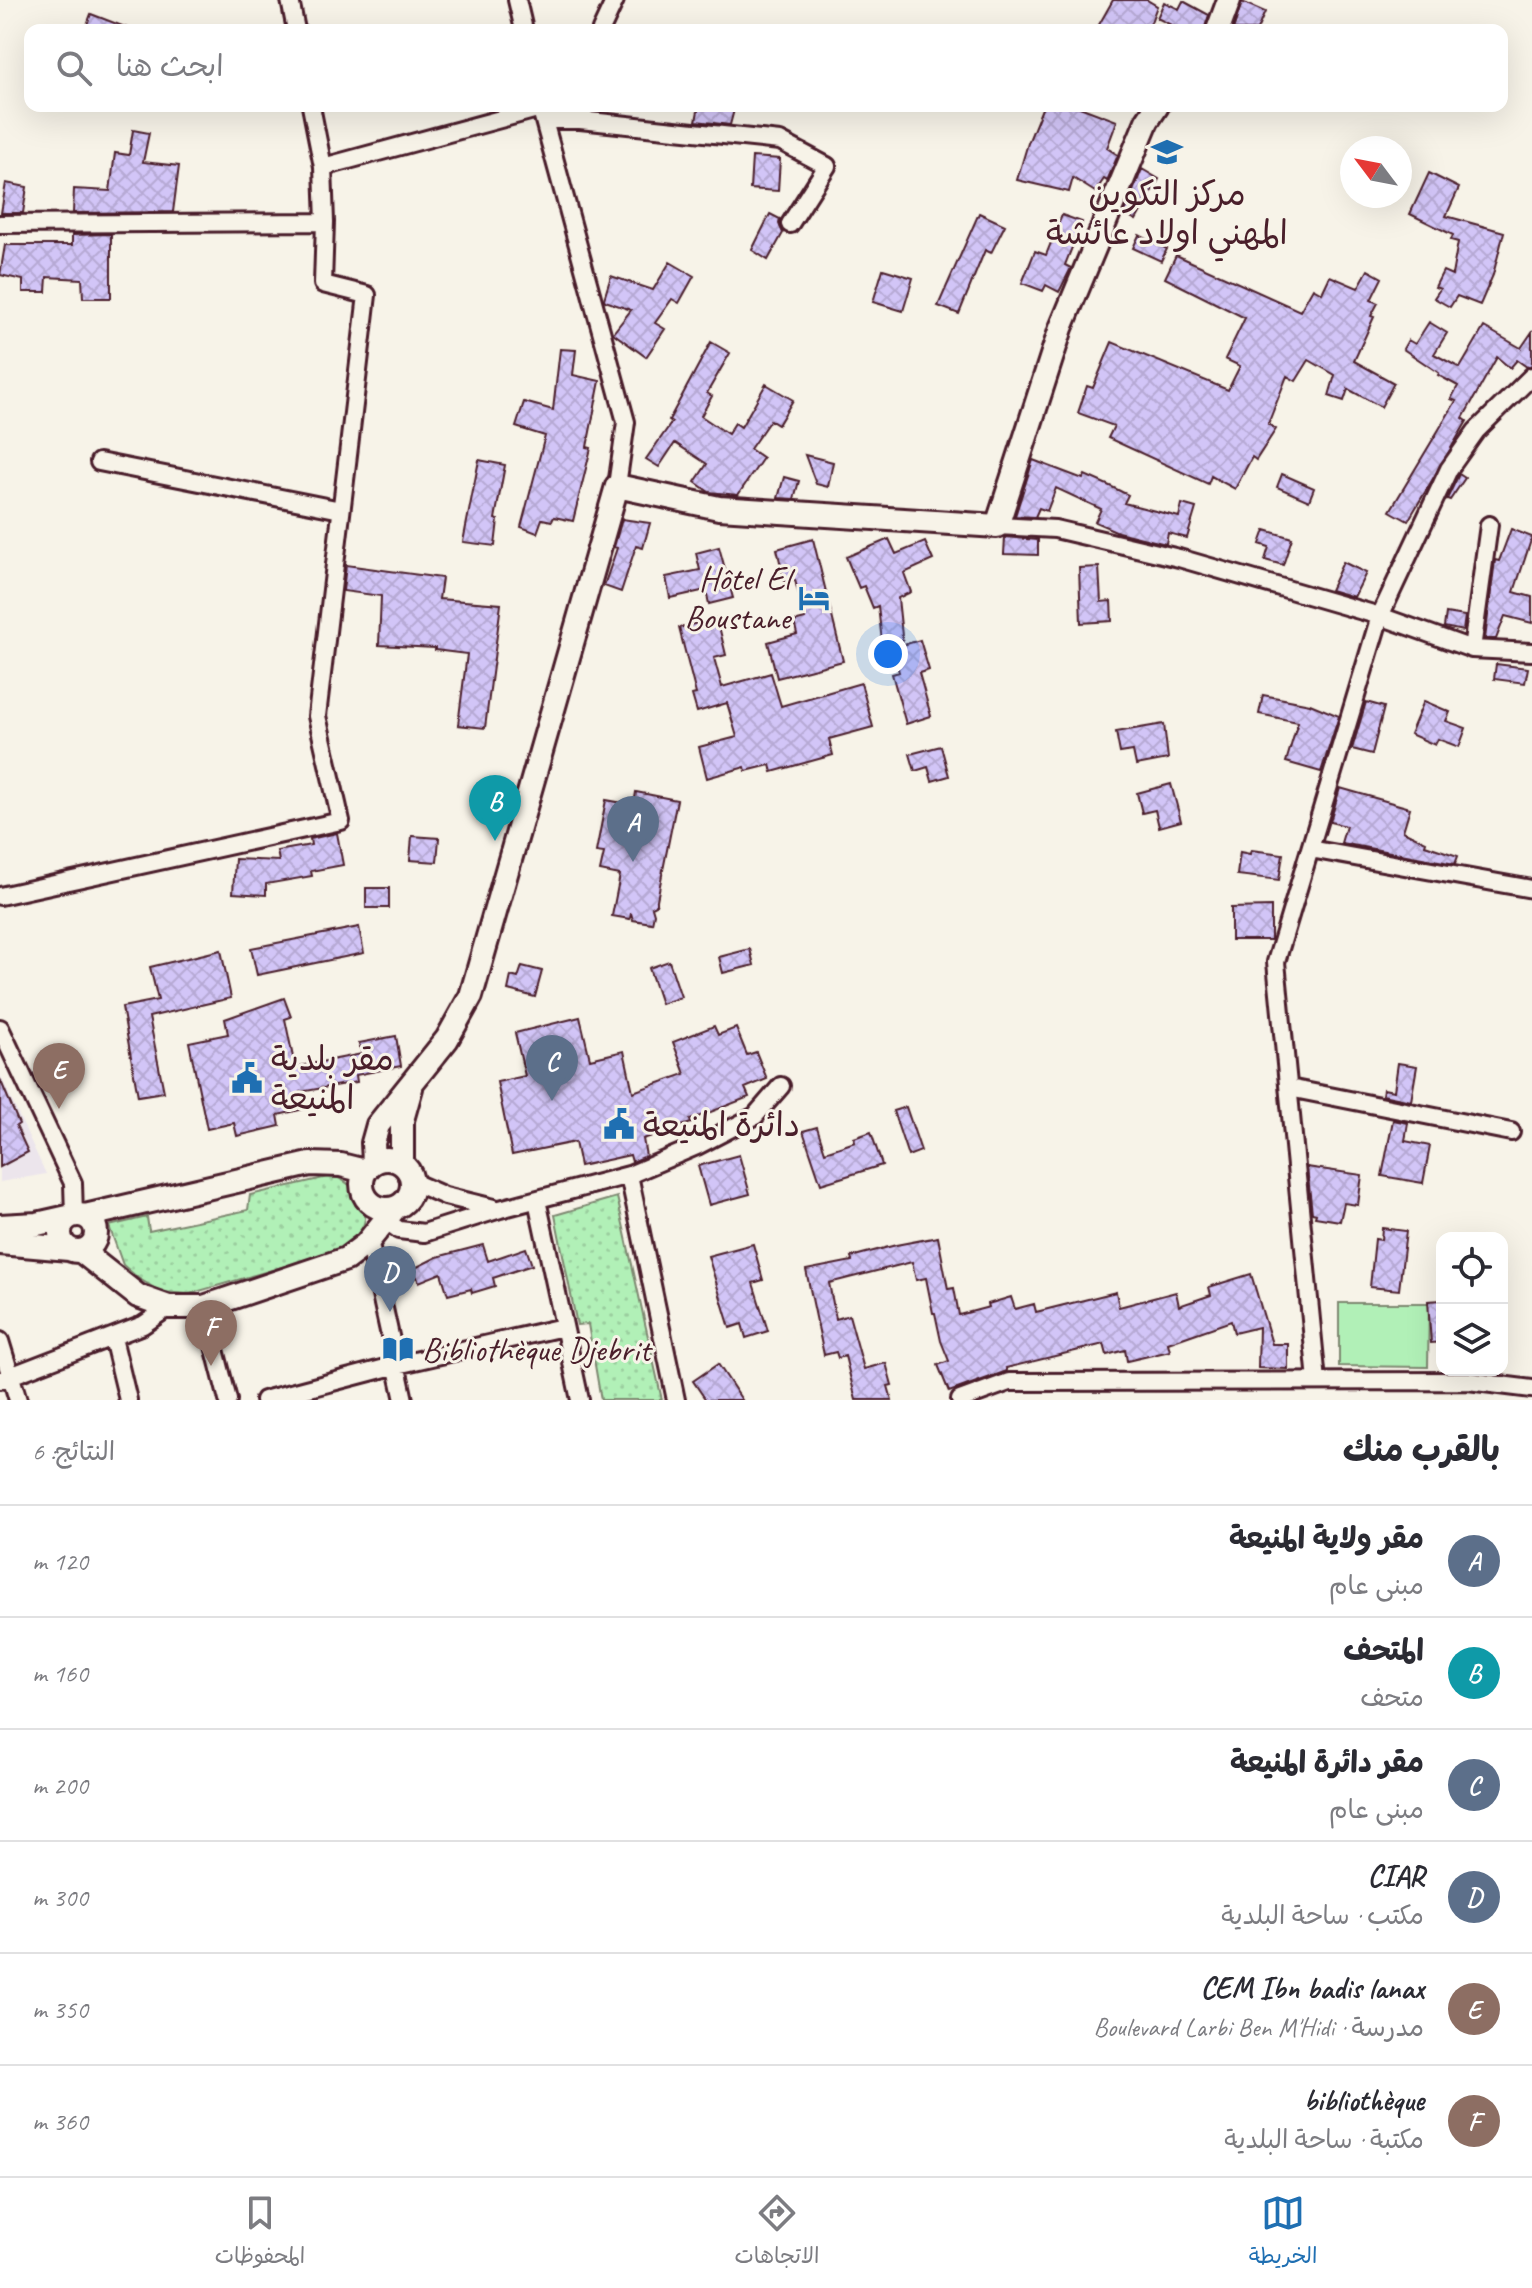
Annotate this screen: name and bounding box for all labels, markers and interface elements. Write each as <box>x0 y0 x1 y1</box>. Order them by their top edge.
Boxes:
search box <box>24 24 1508 112</box>
icon: search <box>52 46 96 90</box>
text: ابحث هنا <box>116 47 224 85</box>
school or university icon: مركز التكوين المهني اولاد عائشة <box>1150 135 1184 169</box>
north arrow <box>1340 136 1412 208</box>
place label: مركز التكوين المهني اولاد عائشة <box>1046 172 1288 262</box>
place label: Hôtel El Boustane <box>685 557 796 639</box>
hotel icon: Hôtel El Boustane <box>797 581 831 615</box>
your location <box>868 634 908 674</box>
pin: B <box>469 775 521 841</box>
pin: A <box>607 796 659 862</box>
pin: C <box>526 1035 578 1101</box>
place label: مقر بلدية المنيعة <box>271 1037 394 1119</box>
pin: E <box>33 1043 85 1109</box>
public building icon: مقر بلدية المنيعة <box>230 1061 264 1095</box>
place label: دائرة المنيعة <box>643 1103 800 1146</box>
public building icon: دائرة المنيعة <box>602 1107 636 1141</box>
map controls <box>1436 1232 1508 1376</box>
button: locate <box>1436 1232 1508 1304</box>
pin: D <box>364 1246 416 1312</box>
pin: F <box>185 1300 237 1366</box>
button: layers <box>1436 1304 1508 1376</box>
place label: Bibliothèque Djebrit <box>422 1328 654 1371</box>
library icon: Bibliothèque Djebrit <box>381 1332 415 1366</box>
text: بالقرب منك <box>1343 1428 1500 1471</box>
text: النتائج: 6 <box>32 1435 115 1468</box>
text: مقر ولاية المنيعة <box>1229 1519 1424 1557</box>
text: 120 m <box>32 1545 88 1578</box>
text: A <box>1467 1545 1481 1578</box>
text: مبنى عام <box>1329 1569 1424 1602</box>
text: المتحف <box>1343 1631 1424 1669</box>
text: 160 m <box>32 1657 88 1690</box>
text: B <box>1467 1657 1481 1690</box>
text: متحف <box>1360 1681 1424 1714</box>
text: مقر دائرة المنيعة <box>1230 1743 1424 1781</box>
text: 200 m <box>32 1769 88 1802</box>
text: C <box>1468 1769 1480 1802</box>
text: مبنى عام <box>1329 1793 1424 1826</box>
text: CIAR <box>1367 1857 1424 1895</box>
text: 300 m <box>32 1881 88 1914</box>
text: D <box>1466 1881 1482 1914</box>
text: مكتب · ساحة البلدية <box>1221 1899 1424 1932</box>
text: CEM Ibn badis lanax <box>1200 1969 1424 2007</box>
text: 350 m <box>32 1993 88 2026</box>
text: E <box>1467 1993 1481 2026</box>
text: مدرسة · Boulevard Larbi Ben M'Hidi <box>1093 2011 1424 2044</box>
text: bibliothèque <box>1304 2081 1424 2119</box>
text: 360 m <box>32 2105 88 2138</box>
text: F <box>1468 2105 1480 2138</box>
text: مكتبة · ساحة البلدية <box>1224 2123 1424 2156</box>
tab: المحفوظات <box>215 2191 305 2275</box>
tab: الاتجاهات <box>735 2191 819 2275</box>
tab: الخريطة <box>1249 2191 1317 2275</box>

